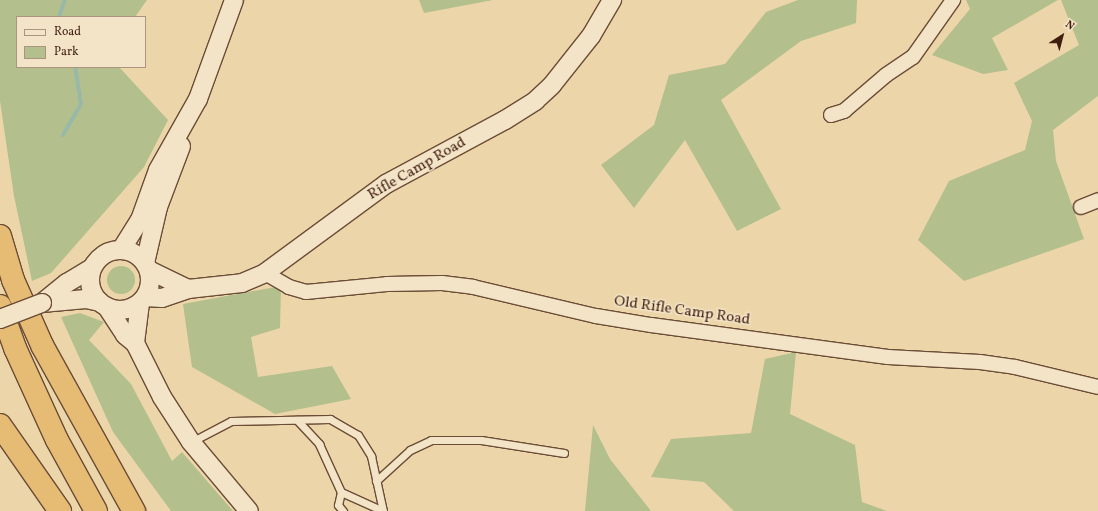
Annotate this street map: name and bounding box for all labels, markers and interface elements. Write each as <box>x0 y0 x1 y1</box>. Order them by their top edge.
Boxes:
legend <box>16 16 146 68</box>
north arrow <box>1042 16 1082 56</box>
text: N <box>1062 17 1077 34</box>
text: Road <box>54 24 81 40</box>
text: Park <box>54 44 79 60</box>
street label: Rifle Camp Road <box>365 134 469 204</box>
street label: Old Rifle Camp Road <box>613 293 751 329</box>

